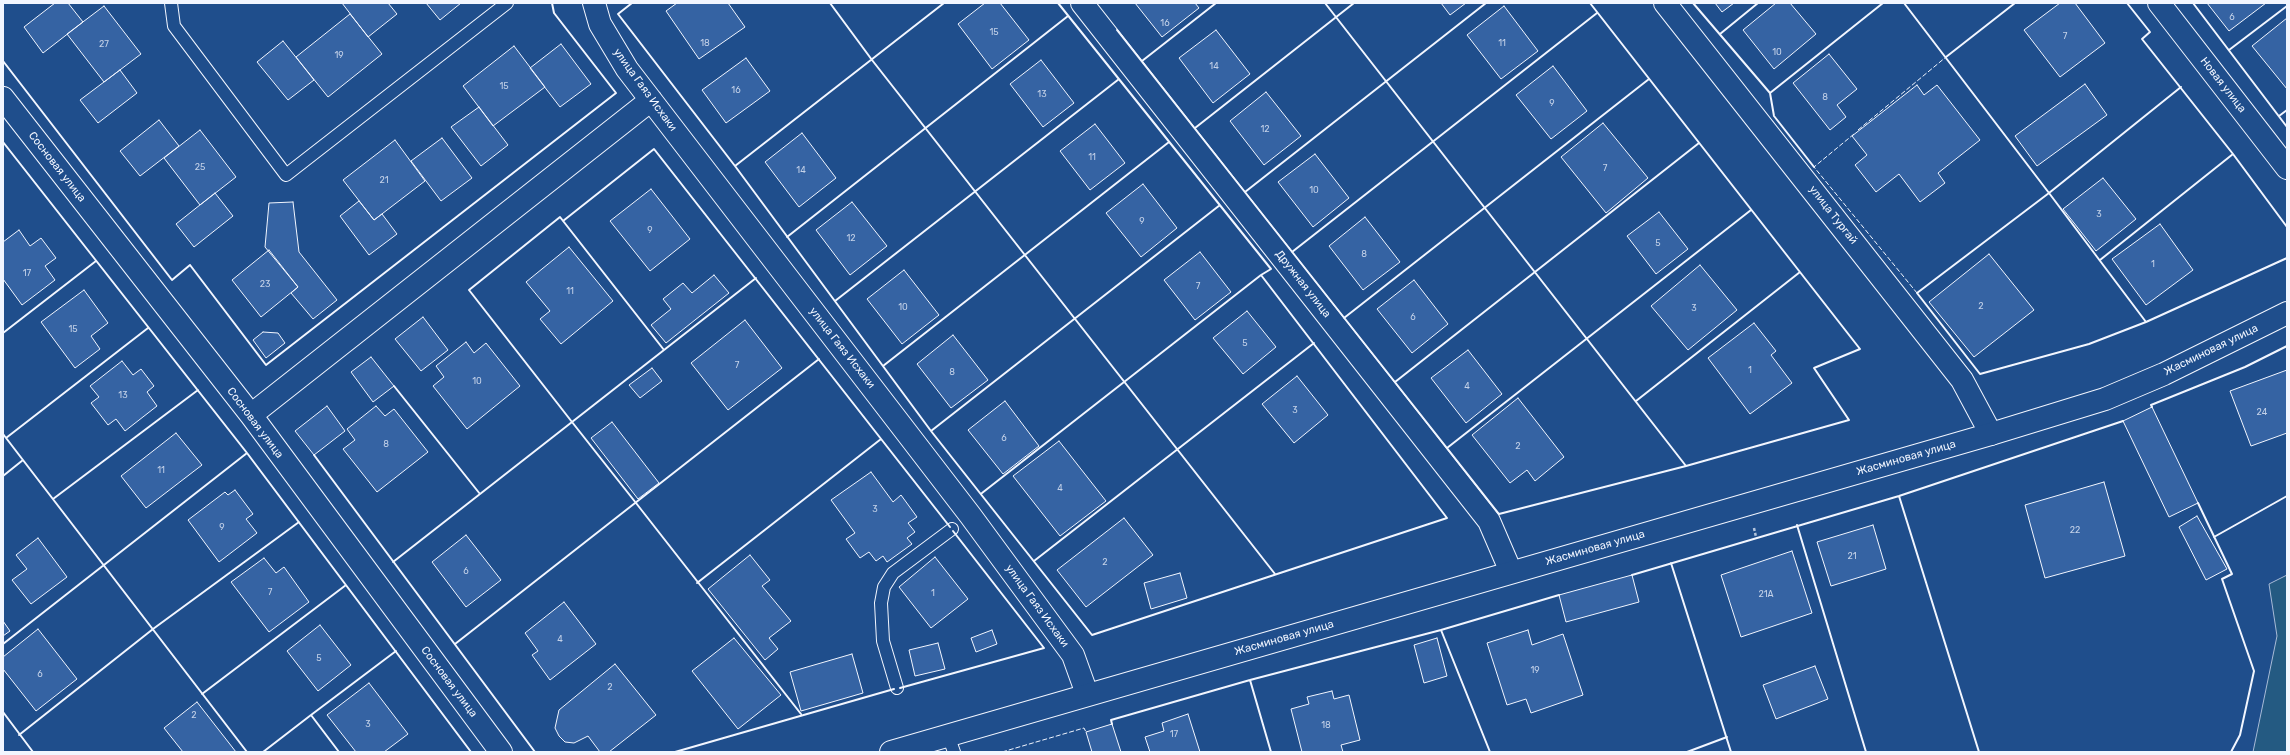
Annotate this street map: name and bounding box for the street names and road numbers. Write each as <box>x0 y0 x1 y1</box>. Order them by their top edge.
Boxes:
street label: улица Гаяз Исхаки <box>610 46 680 134</box>
street label: Новая улица <box>2197 55 2249 115</box>
street label: Сосновая улица <box>26 129 88 205</box>
street label: улица Тургай <box>1806 183 1860 247</box>
street label: Дружная улица <box>1273 248 1333 320</box>
street label: улица Гаяз Исхаки <box>806 305 878 391</box>
street label: Жасминовая улица <box>2162 322 2260 378</box>
street label: Сосновая улица <box>224 385 286 461</box>
street label: Жасминовая улица <box>1855 437 1957 479</box>
street label: Жасминовая улица <box>1544 527 1646 569</box>
street label: улица Гаяз Исхаки <box>1002 562 1072 650</box>
street label: Жасминовая улица <box>1233 617 1335 659</box>
street label: Сосновая улица <box>418 644 480 720</box>

